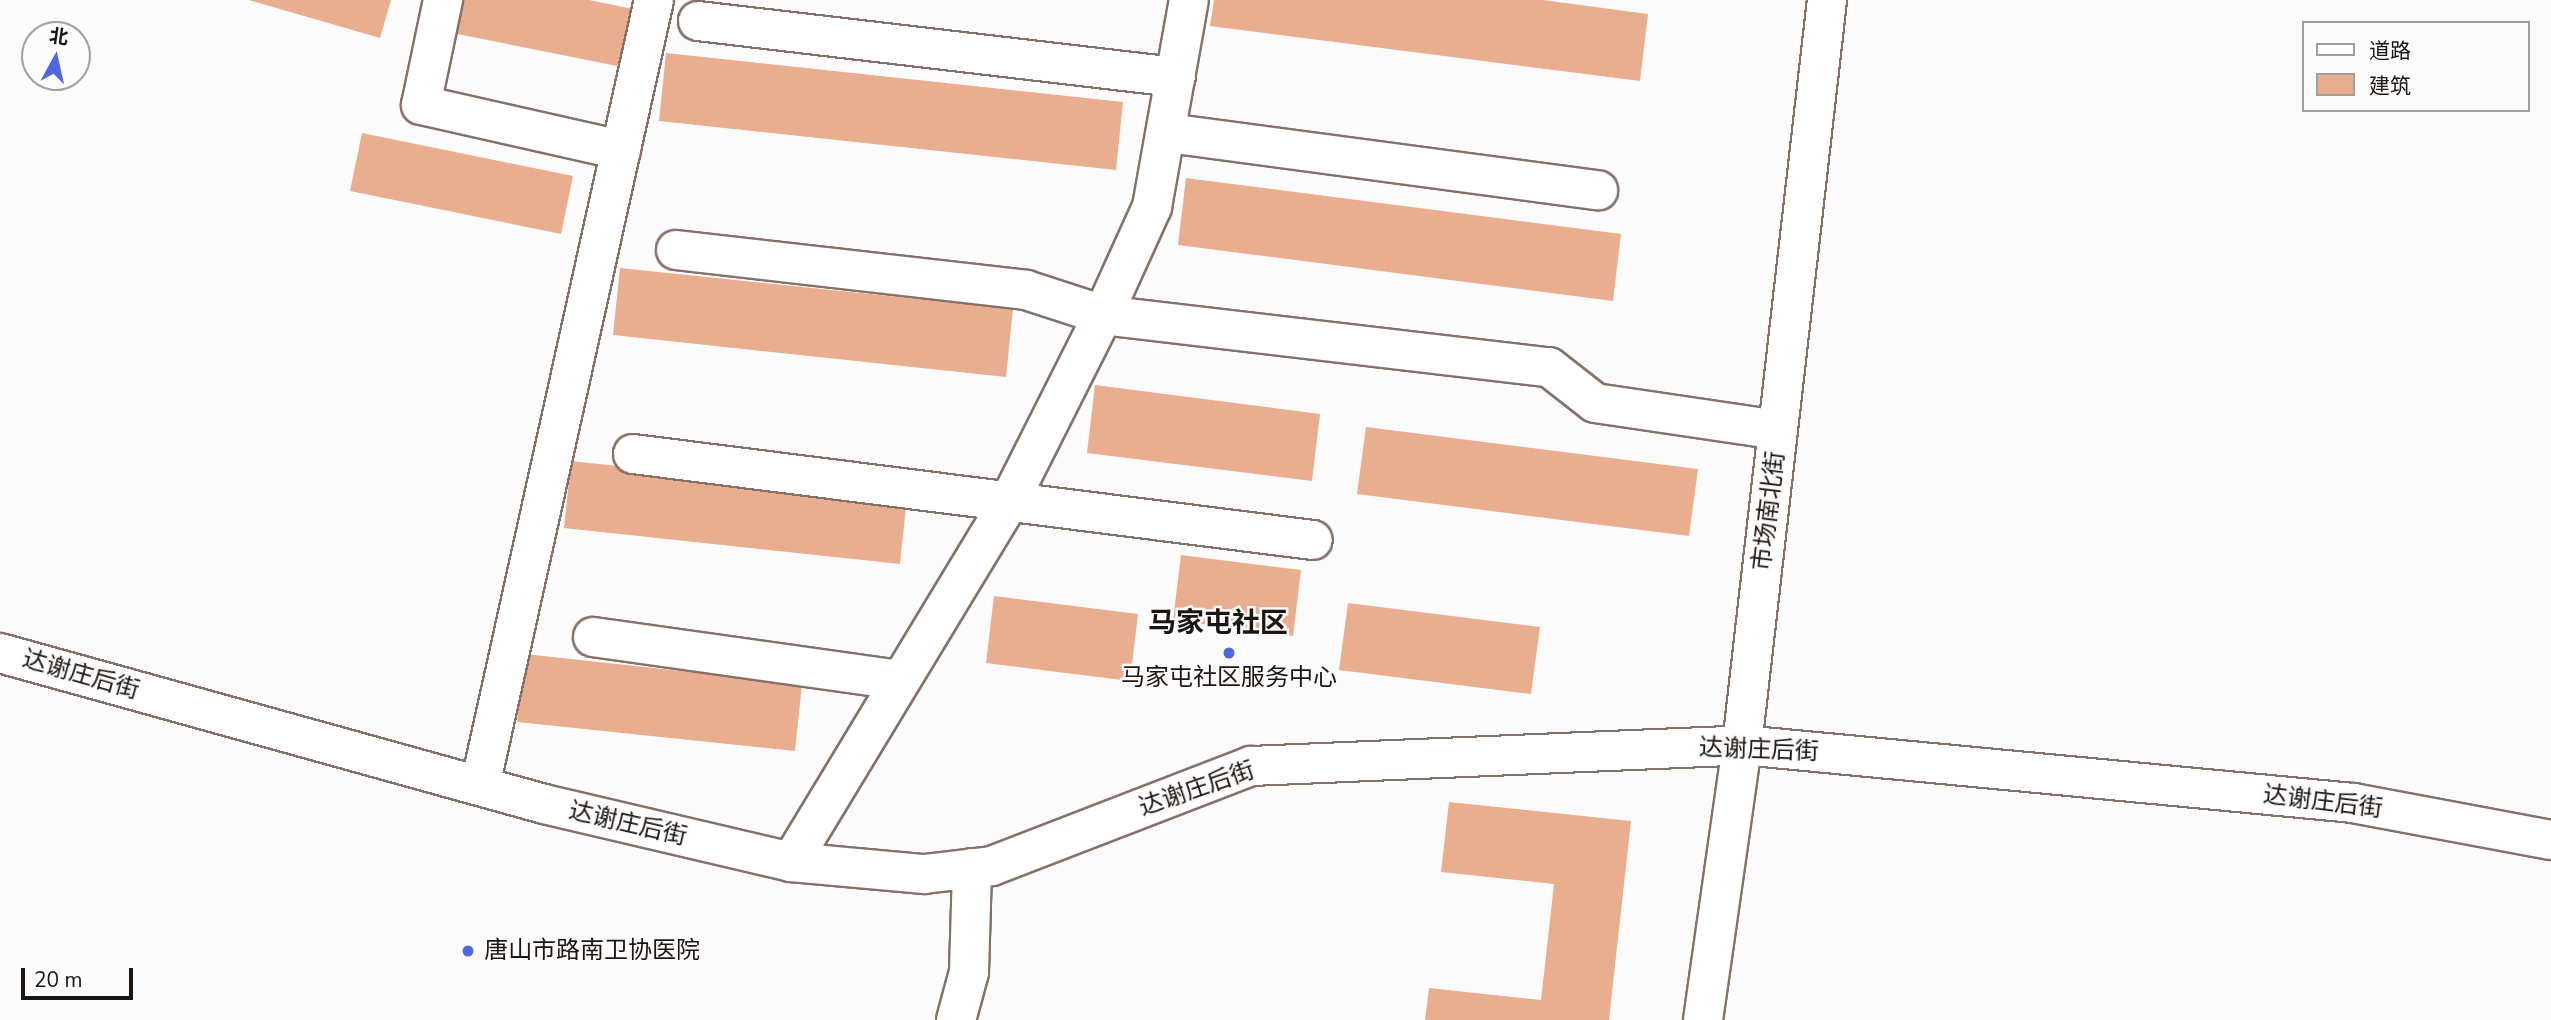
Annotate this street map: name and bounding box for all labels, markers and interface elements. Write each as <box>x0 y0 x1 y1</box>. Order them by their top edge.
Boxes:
north arrow <box>21 21 91 91</box>
legend <box>2302 21 2530 112</box>
text: 北 <box>47 23 70 51</box>
text: 道路 <box>2369 37 2411 65</box>
text: 建筑 <box>2369 72 2411 100</box>
street label: 市场南北街 <box>1747 450 1791 572</box>
district label: 马家屯社区 <box>1148 606 1288 640</box>
street label: 达谢庄后街 <box>19 645 143 705</box>
marker: 马家屯社区服务中心 <box>1221 645 1237 661</box>
place label: 马家屯社区服务中心 <box>1121 664 1337 692</box>
street label: 达谢庄后街 <box>1699 734 1819 766</box>
street label: 达谢庄后街 <box>1136 756 1258 822</box>
street label: 达谢庄后街 <box>2262 780 2384 824</box>
street label: 达谢庄后街 <box>566 796 690 852</box>
place label: 唐山市路南卫协医院 <box>484 937 700 965</box>
marker: 唐山市路南卫协医院 <box>458 941 478 961</box>
scale bar <box>24 954 136 998</box>
text: 20 m <box>34 966 83 994</box>

